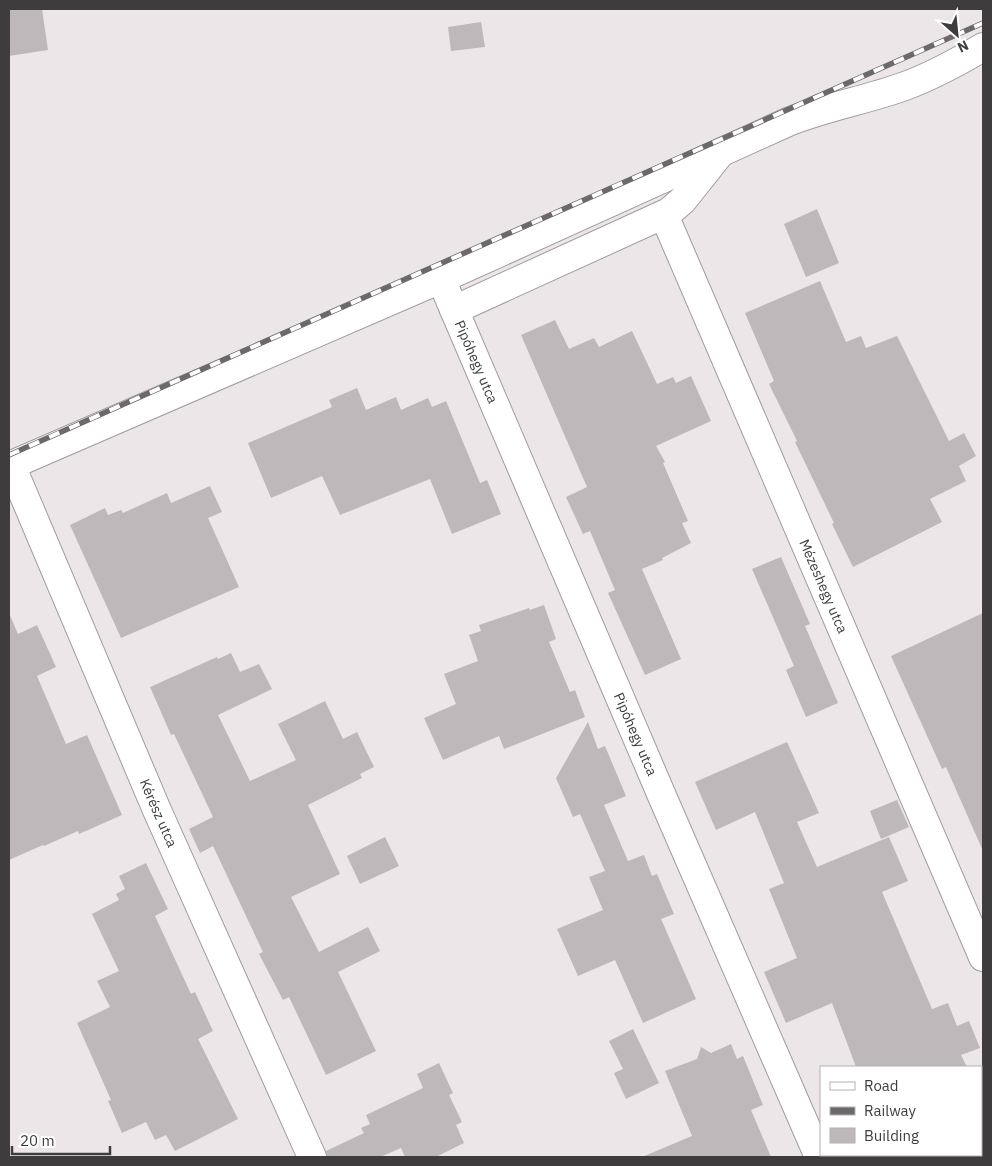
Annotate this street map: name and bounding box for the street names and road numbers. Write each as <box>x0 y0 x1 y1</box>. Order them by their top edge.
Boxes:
street label: Pipóhegy utca <box>451 317 502 407</box>
street label: Mézeshegy utca <box>795 536 852 636</box>
street label: Pipóhegy utca <box>610 690 661 779</box>
street label: Kérész utca <box>136 776 182 851</box>

